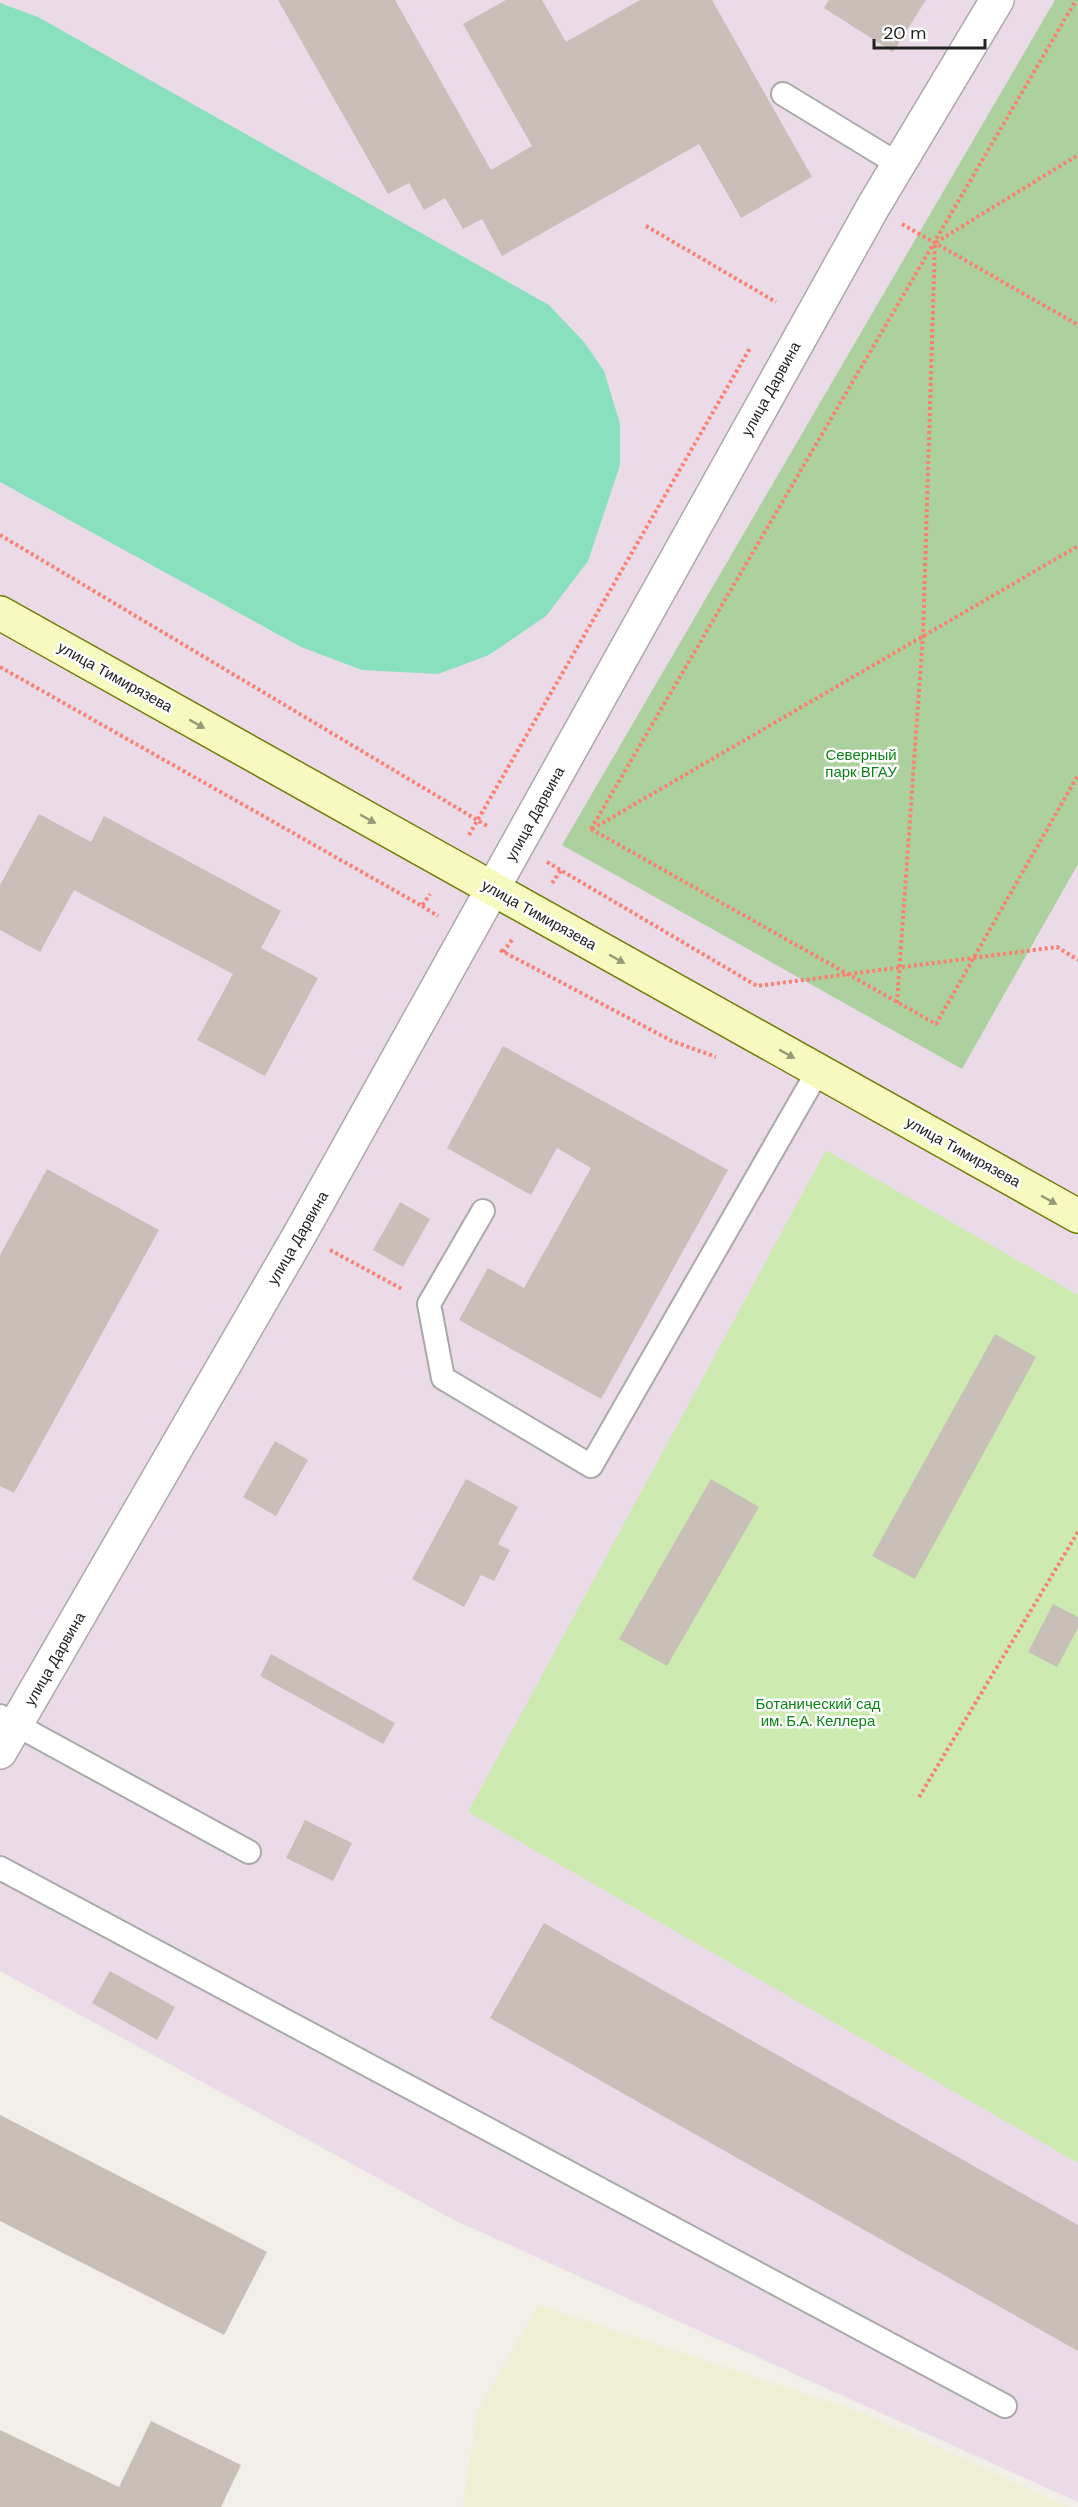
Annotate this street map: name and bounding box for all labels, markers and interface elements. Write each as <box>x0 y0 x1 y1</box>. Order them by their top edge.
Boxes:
scale bar <box>874 12 985 50</box>
text: 20 m <box>883 21 926 45</box>
street label: улица Дарвина <box>737 338 806 440</box>
street label: улица Тимирязева <box>54 637 177 717</box>
one-way arrow <box>189 718 206 728</box>
park label: Северный парк ВГАУ <box>825 745 897 782</box>
street label: улица Дарвина <box>501 763 570 865</box>
one-way arrow <box>359 814 376 824</box>
street label: улица Тимирязева <box>478 875 601 955</box>
one-way arrow <box>609 954 626 964</box>
one-way arrow <box>779 1049 796 1059</box>
street label: улица Тимирязева <box>902 1112 1025 1192</box>
street label: улица Дарвина <box>263 1187 333 1288</box>
one-way arrow <box>1041 1195 1058 1205</box>
street label: улица Дарвина <box>20 1608 90 1709</box>
park label: Ботанический сад им. Б.А. Келлера <box>755 1694 881 1731</box>

